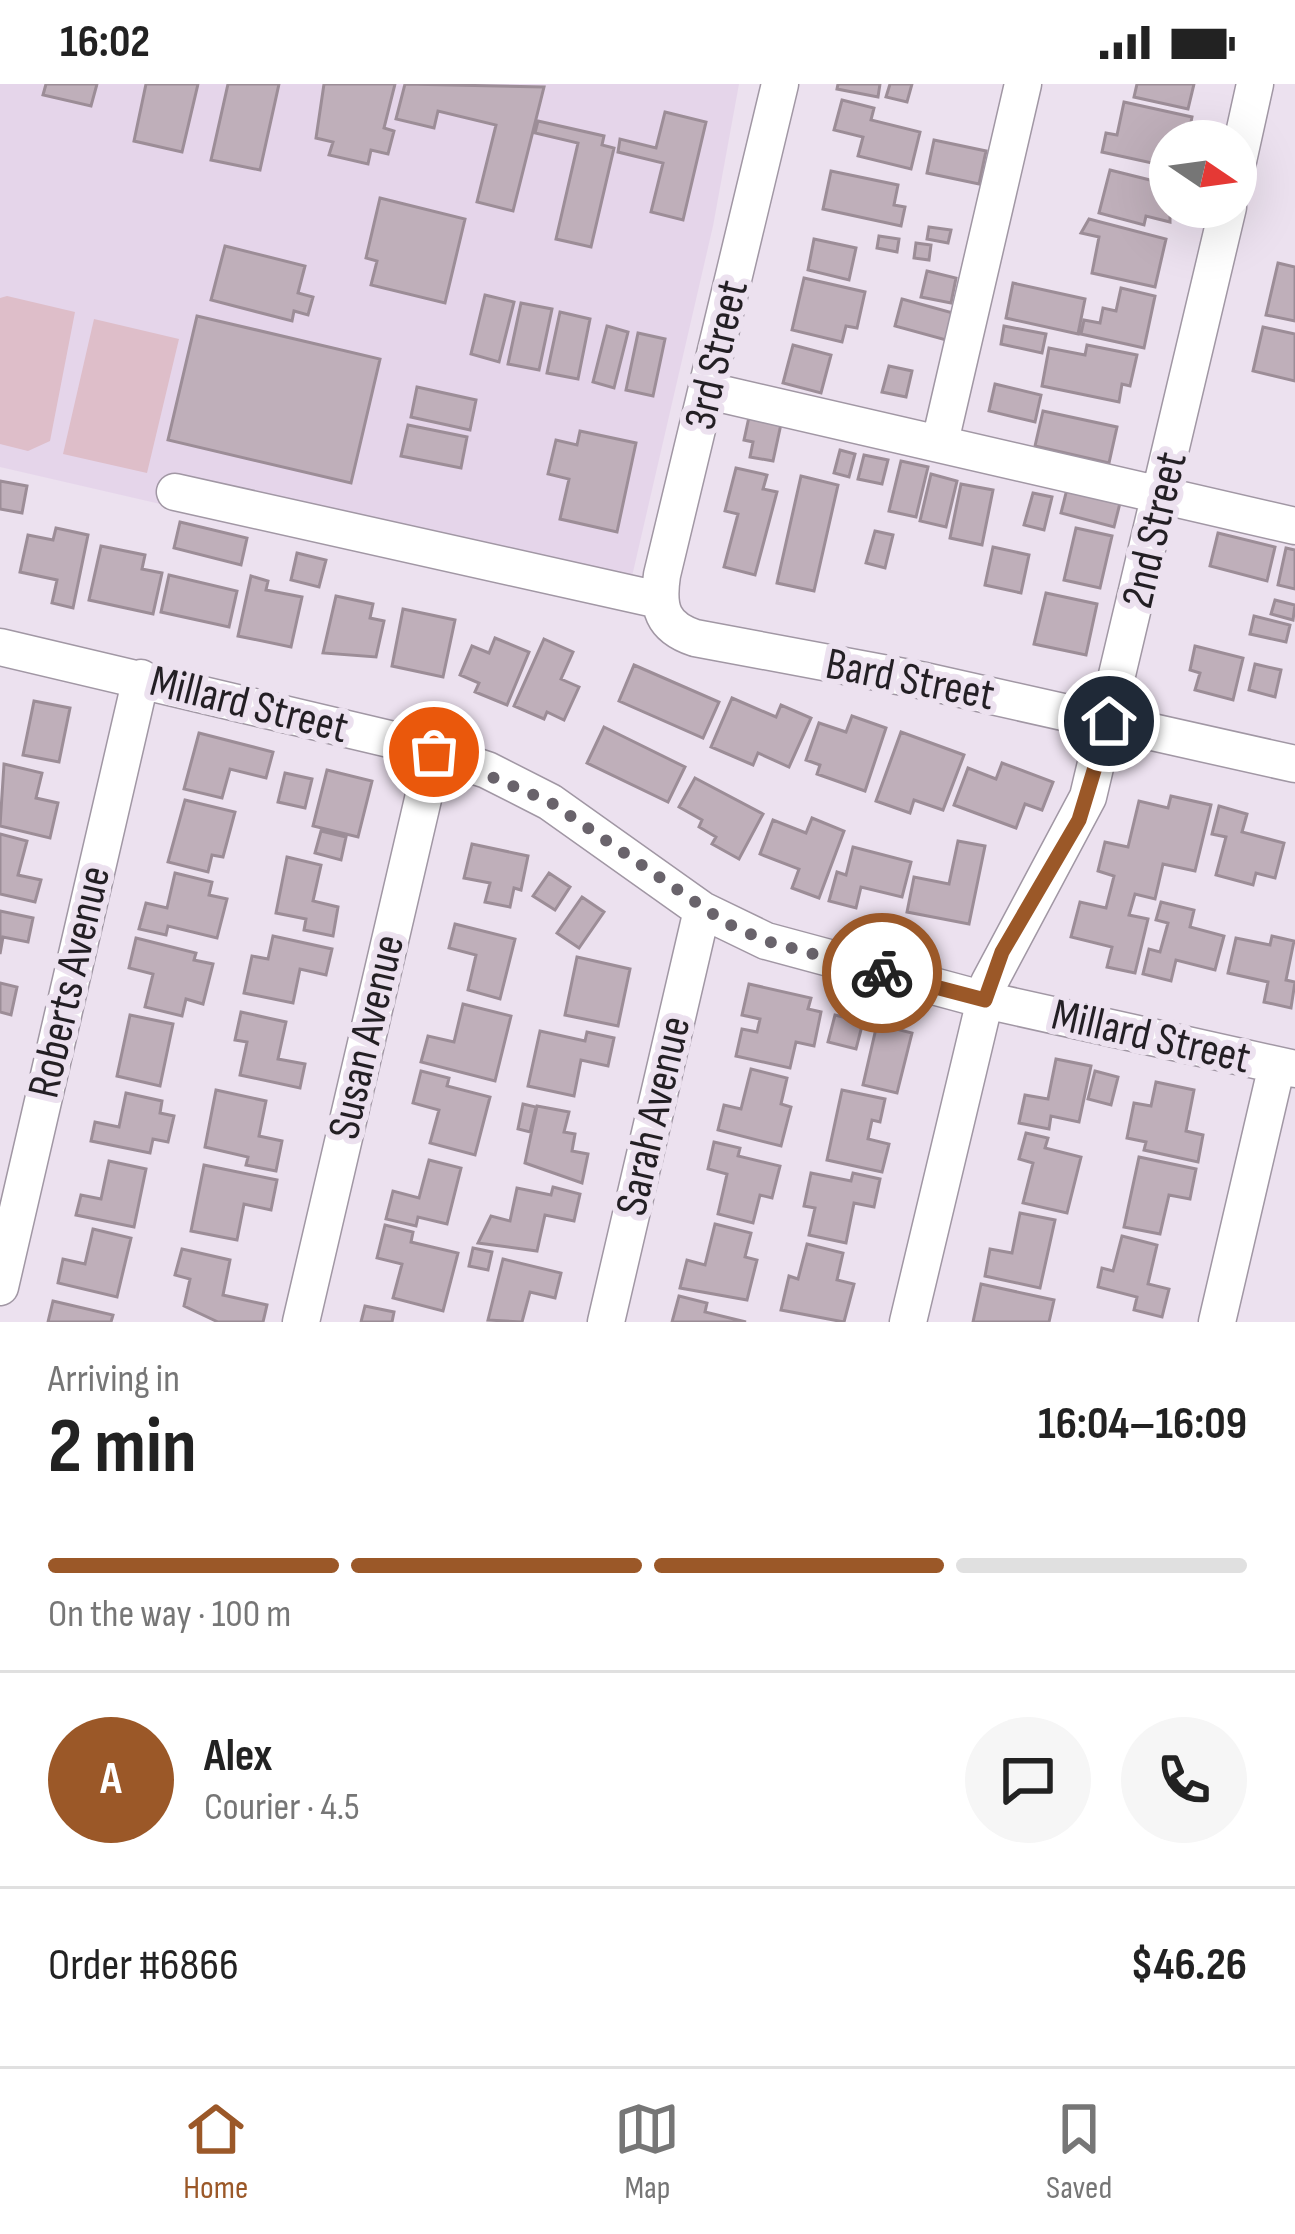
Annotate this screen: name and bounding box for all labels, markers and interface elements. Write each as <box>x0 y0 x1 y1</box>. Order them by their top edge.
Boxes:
text: 16:02 <box>60 15 150 70</box>
north arrow <box>1149 120 1257 228</box>
map controls <box>1149 120 1257 228</box>
street label: 3rd Street <box>673 275 761 435</box>
street label: 2nd Street <box>1110 447 1200 613</box>
street label: Bard Street <box>821 637 999 723</box>
street label: Millard Street <box>144 654 354 756</box>
pin <box>1058 670 1160 772</box>
icon: home <box>1076 688 1142 754</box>
pin <box>383 701 485 803</box>
icon: bag <box>401 719 467 785</box>
street label: Roberts Avenue <box>17 861 123 1103</box>
courier <box>822 913 942 1033</box>
street label: Susan Avenue <box>317 930 417 1144</box>
icon: bike <box>849 940 915 1006</box>
street label: Millard Street <box>1046 987 1256 1087</box>
street label: Sarah Avenue <box>604 1011 704 1221</box>
text: Arriving in <box>48 1356 180 1403</box>
text: 16:04–16:09 <box>1038 1397 1247 1452</box>
text: 2 min <box>48 1401 197 1494</box>
text: On the way · 100 m <box>48 1591 291 1638</box>
button: chat <box>965 1717 1091 1843</box>
button: phone <box>1121 1717 1247 1843</box>
text: Alex <box>204 1729 272 1784</box>
text: A <box>100 1752 122 1807</box>
text: Courier · 4.5 <box>204 1784 360 1831</box>
text: Order #6866 <box>48 1938 239 1993</box>
text: $46.26 <box>1130 1938 1247 1993</box>
tab: Home <box>183 2096 249 2208</box>
tab: Map <box>614 2096 680 2208</box>
tab: Saved <box>1046 2096 1112 2208</box>

